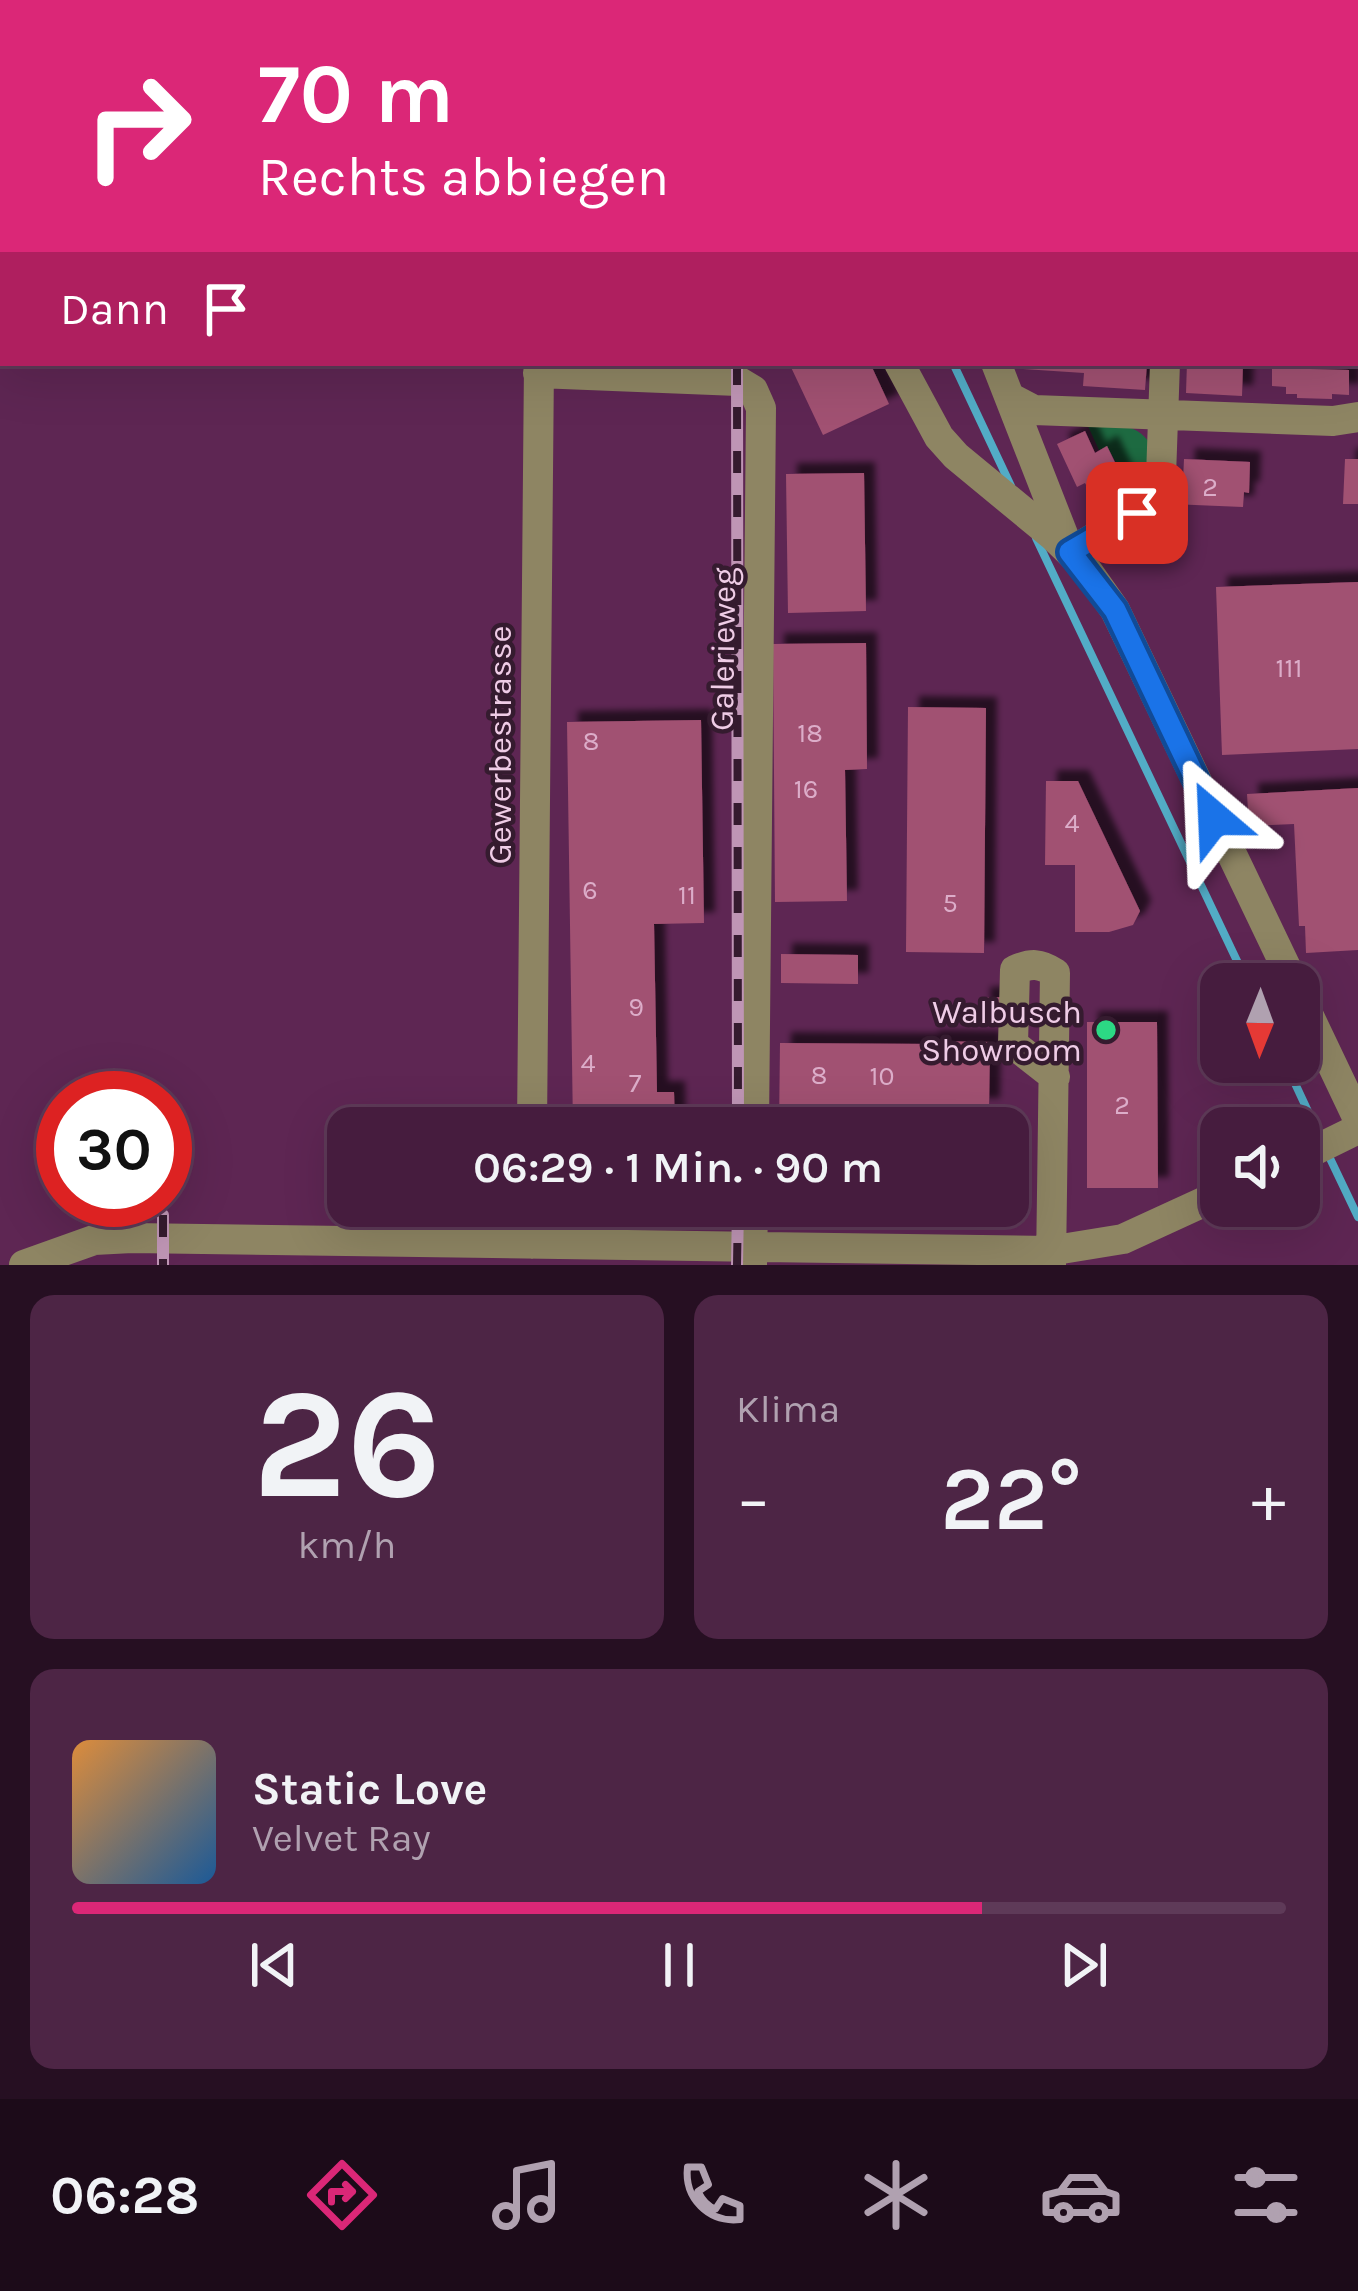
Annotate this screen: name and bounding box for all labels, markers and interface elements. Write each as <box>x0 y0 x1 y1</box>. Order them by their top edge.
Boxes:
text: 70 m <box>258 45 454 143</box>
icon: right <box>60 48 216 204</box>
text: Rechts abbiegen <box>258 145 669 209</box>
icon: arrive <box>193 276 259 342</box>
text: Dann <box>60 283 169 335</box>
pin <box>1086 462 1188 564</box>
house number: 2 <box>1202 471 1218 503</box>
icon: arrive <box>1104 480 1170 546</box>
street label: Galerieweg <box>703 566 743 731</box>
street label: Gewerbestrasse <box>481 626 519 864</box>
house number: 111 <box>1276 652 1302 684</box>
house number: 18 <box>797 717 823 749</box>
house number: 8 <box>583 725 599 757</box>
position arrow <box>1151 755 1277 881</box>
house number: 16 <box>794 773 818 805</box>
house number: 4 <box>1064 807 1080 839</box>
house number: 6 <box>582 874 598 906</box>
house number: 11 <box>678 879 696 911</box>
house number: 5 <box>942 887 958 919</box>
north arrow <box>1200 963 1320 1083</box>
map controls <box>1200 963 1320 1227</box>
house number: 9 <box>628 991 644 1023</box>
place label: Walbusch Showroom <box>921 993 1082 1069</box>
marker: Walbusch Showroom <box>1093 1017 1119 1043</box>
house number: 4 <box>580 1047 596 1079</box>
house number: 8 <box>811 1059 827 1091</box>
house number: 10 <box>870 1060 894 1092</box>
house number: 7 <box>629 1067 642 1099</box>
speed limit sign: 30 <box>36 1071 192 1227</box>
house number: 2 <box>1114 1089 1130 1121</box>
button: sound <box>1200 1107 1320 1227</box>
text: 06:29 · 1 Min. · 90 m <box>473 1141 883 1193</box>
text: 26 <box>252 1353 442 1535</box>
text: Klima <box>736 1386 840 1432</box>
text: 22° <box>940 1446 1082 1552</box>
text: − <box>736 1460 771 1538</box>
text: + <box>1251 1460 1286 1538</box>
text: km/h <box>298 1522 396 1568</box>
text: Static Love <box>252 1763 487 1815</box>
text: Velvet Ray <box>252 1815 431 1861</box>
icon: previous <box>241 1932 307 1998</box>
icon: pause <box>646 1932 712 1998</box>
icon: next <box>1051 1932 1117 1998</box>
icon: directions <box>300 2153 384 2237</box>
icon: music <box>485 2153 569 2237</box>
icon: phone <box>670 2153 754 2237</box>
icon: climate <box>854 2153 938 2237</box>
icon: car <box>1039 2153 1123 2237</box>
icon: filters <box>1224 2153 1308 2237</box>
text: 06:28 <box>50 2163 199 2227</box>

